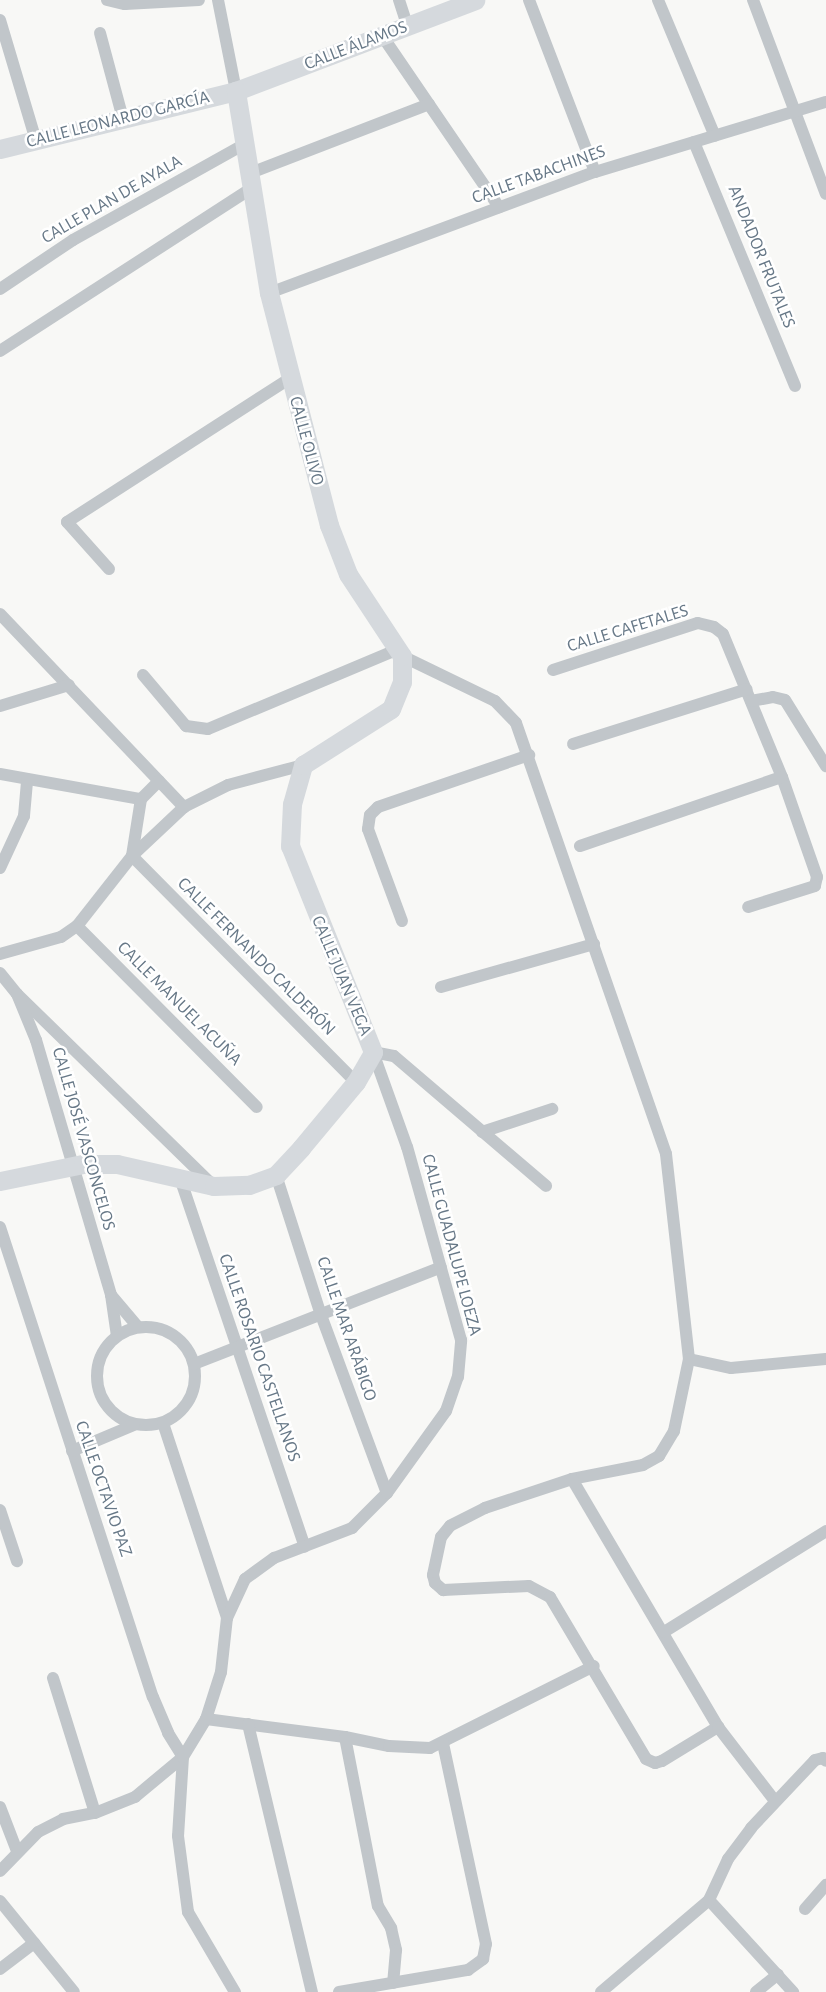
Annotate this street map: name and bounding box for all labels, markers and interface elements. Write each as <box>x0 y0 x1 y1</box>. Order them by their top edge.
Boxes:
street label: CALLE ÁLAMOS <box>301 16 411 76</box>
street label: CALLE LEONARDO GARCÍA <box>24 87 212 153</box>
street label: CALLE TABACHINES <box>469 141 609 209</box>
street label: CALLE PLAN DE AYALA <box>38 151 186 249</box>
street label: ANDADOR FRUTALES <box>722 182 800 332</box>
street label: CALLE OLIVO <box>284 394 328 488</box>
street label: CALLE CAFETALES <box>565 600 691 658</box>
street label: CALLE FERNANDO CALDERÓN <box>172 873 340 1041</box>
street label: CALLE JUAN VEGA <box>306 913 376 1039</box>
street label: CALLE MANUEL ACUÑA <box>112 937 246 1071</box>
street label: CALLE JOSÉ VASCONCELOS <box>47 1045 119 1233</box>
street label: CALLE GUADALUPE LOEZA <box>416 1152 486 1338</box>
street label: CALLE ROSARIO CASTELLANOS <box>213 1251 305 1465</box>
street label: CALLE MAR ARÁBIGO <box>311 1254 381 1404</box>
street label: CALLE OCTAVIO PAZ <box>70 1418 136 1560</box>

